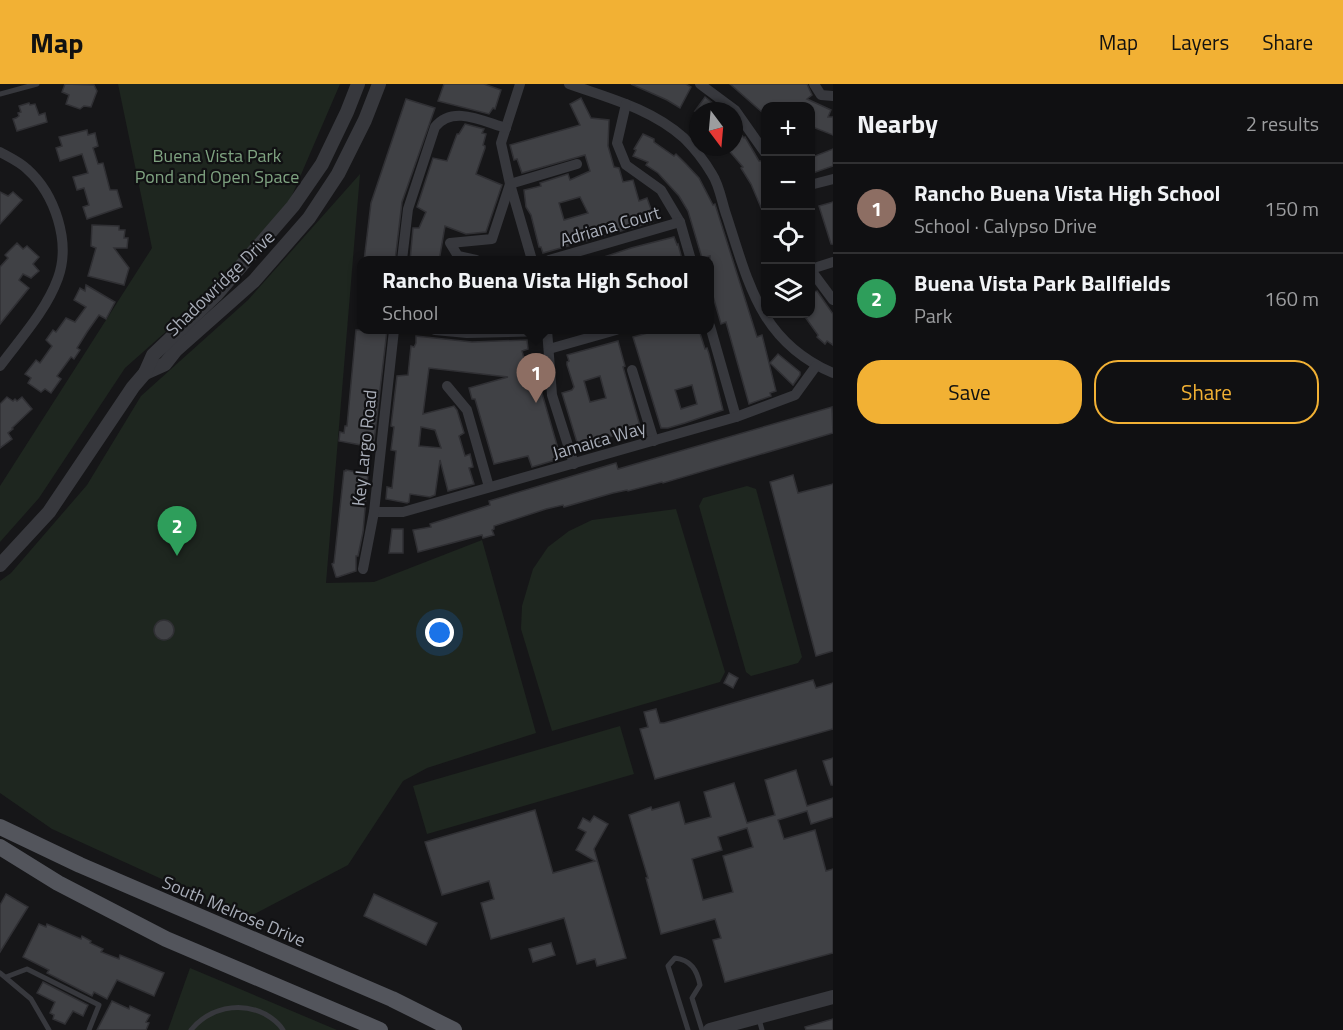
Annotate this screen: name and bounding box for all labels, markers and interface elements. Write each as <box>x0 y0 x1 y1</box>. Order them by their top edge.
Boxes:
text: Map <box>30 21 84 64</box>
text: Map <box>1099 26 1138 58</box>
text: Layers <box>1171 26 1229 58</box>
text: Share <box>1262 26 1313 58</box>
north arrow <box>689 102 743 156</box>
map controls <box>761 102 815 318</box>
button: + <box>761 102 815 156</box>
text: Nearby <box>857 104 938 143</box>
text: 2 results <box>1246 108 1319 139</box>
park label: Buena Vista Park Pond and Open Space <box>135 142 299 190</box>
button: − <box>761 156 815 210</box>
text: Rancho Buena Vista High School <box>914 176 1221 210</box>
text: 1 <box>871 193 882 224</box>
text: 150 m <box>1264 193 1319 224</box>
street label: Adriana Court <box>557 199 664 253</box>
button: locate <box>761 210 815 264</box>
text: School · Calypso Drive <box>914 210 1097 241</box>
street label: Shadowridge Drive <box>159 224 281 342</box>
popup <box>357 256 714 334</box>
text: Rancho Buena Vista High School <box>382 263 689 297</box>
button: layers <box>761 264 815 318</box>
text: Buena Vista Park Ballfields <box>914 266 1171 300</box>
text: 2 <box>871 283 882 314</box>
text: 160 m <box>1264 283 1319 314</box>
text: School <box>382 297 438 328</box>
text: Park <box>914 300 952 331</box>
pin: 1 <box>516 354 556 403</box>
button: Save <box>857 360 1082 424</box>
button: Share <box>1094 360 1319 424</box>
street label: Key Largo Road <box>344 388 384 508</box>
street label: Jamaica Way <box>549 414 649 466</box>
pin: 2 <box>158 506 196 556</box>
your location <box>425 618 454 647</box>
street label: South Melrose Drive <box>158 869 310 953</box>

